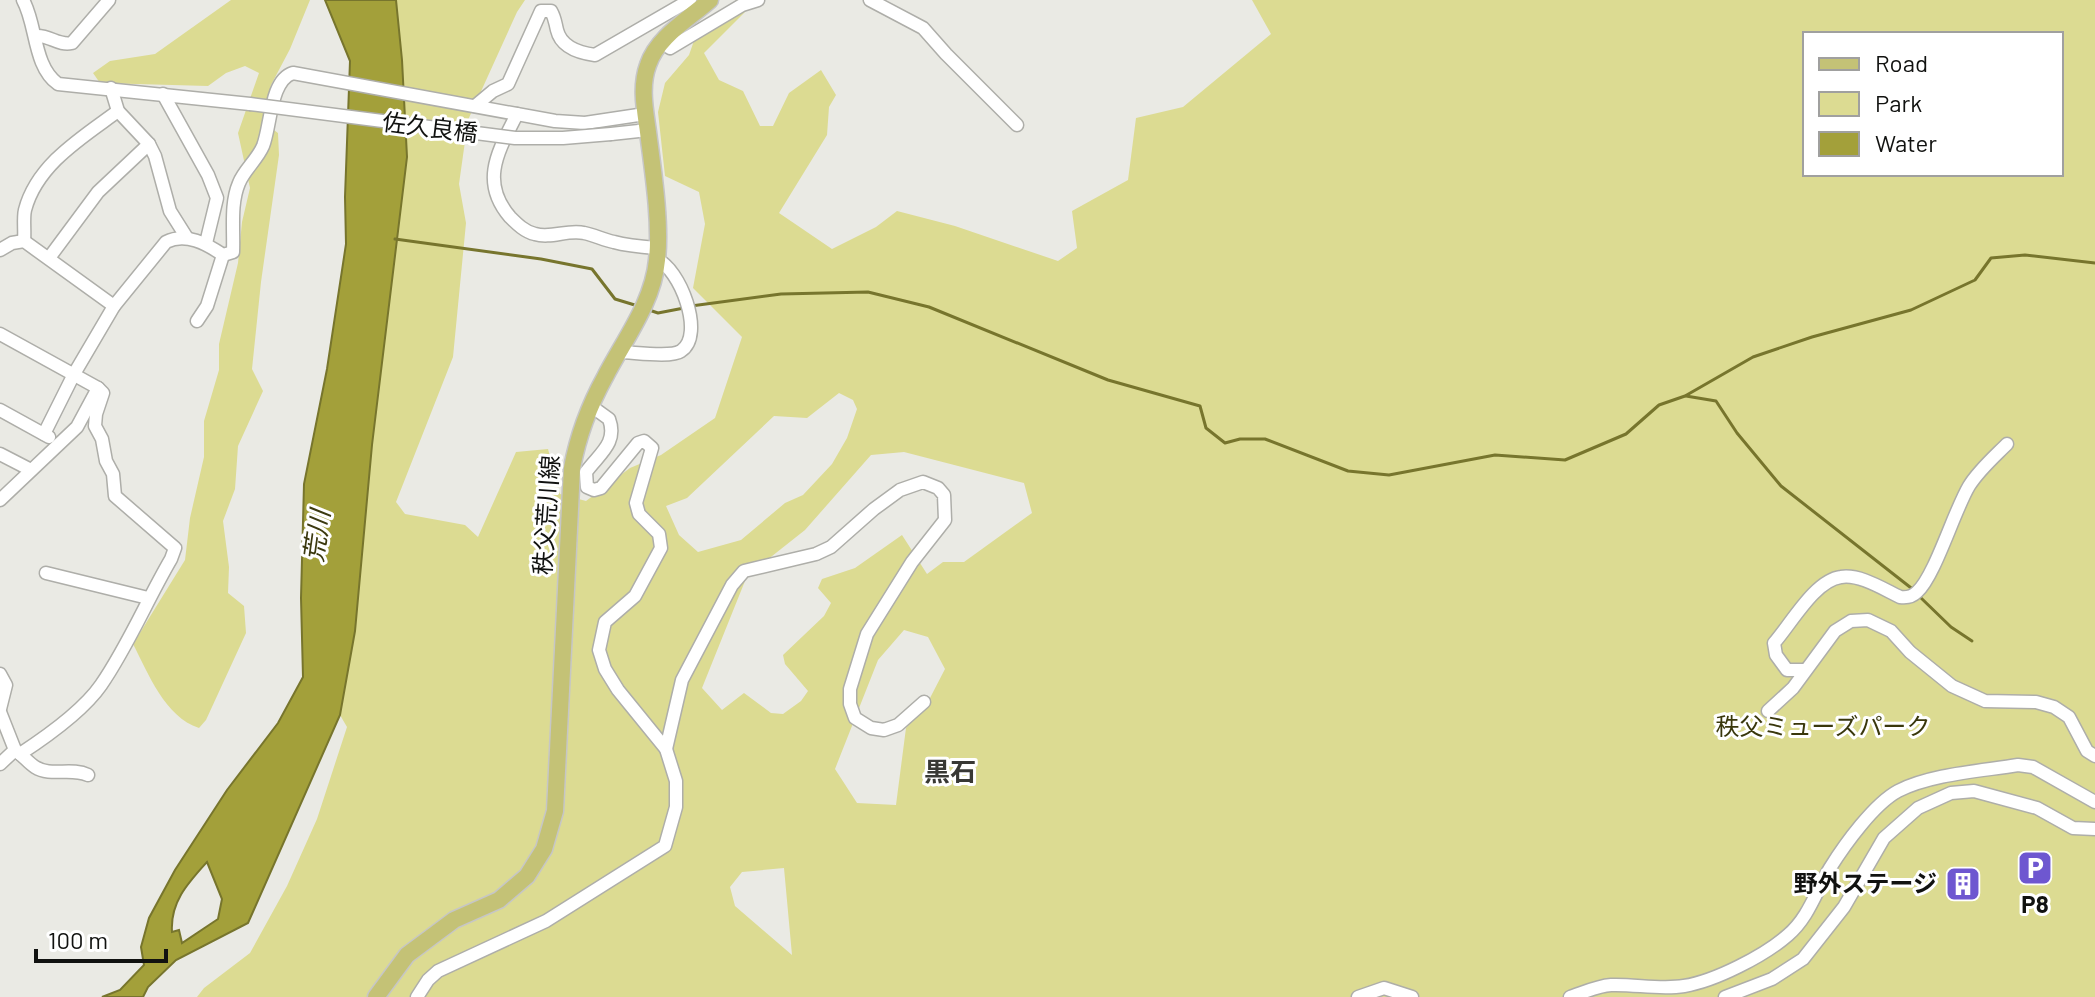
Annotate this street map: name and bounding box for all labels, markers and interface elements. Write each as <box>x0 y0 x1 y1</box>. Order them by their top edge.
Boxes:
legend <box>1803 32 2063 176</box>
text: Road <box>1875 48 1928 77</box>
text: Park <box>1875 88 1922 117</box>
street label: 佐久良橋 <box>381 106 480 147</box>
text: Water <box>1875 128 1937 157</box>
street label: 秩父荒川線 <box>527 454 564 576</box>
water label: 荒川 <box>297 505 335 564</box>
park label: 秩父ミューズパーク <box>1716 711 1930 740</box>
district label: 黒石 <box>924 755 976 786</box>
parking icon: P8 <box>2016 849 2054 887</box>
building icon: 野外ステージ <box>1944 865 1982 903</box>
place label: 野外ステージ <box>1793 868 1937 897</box>
place label: P8 <box>2021 889 2049 918</box>
scale bar <box>36 913 166 963</box>
text: 100 m <box>48 925 108 954</box>

